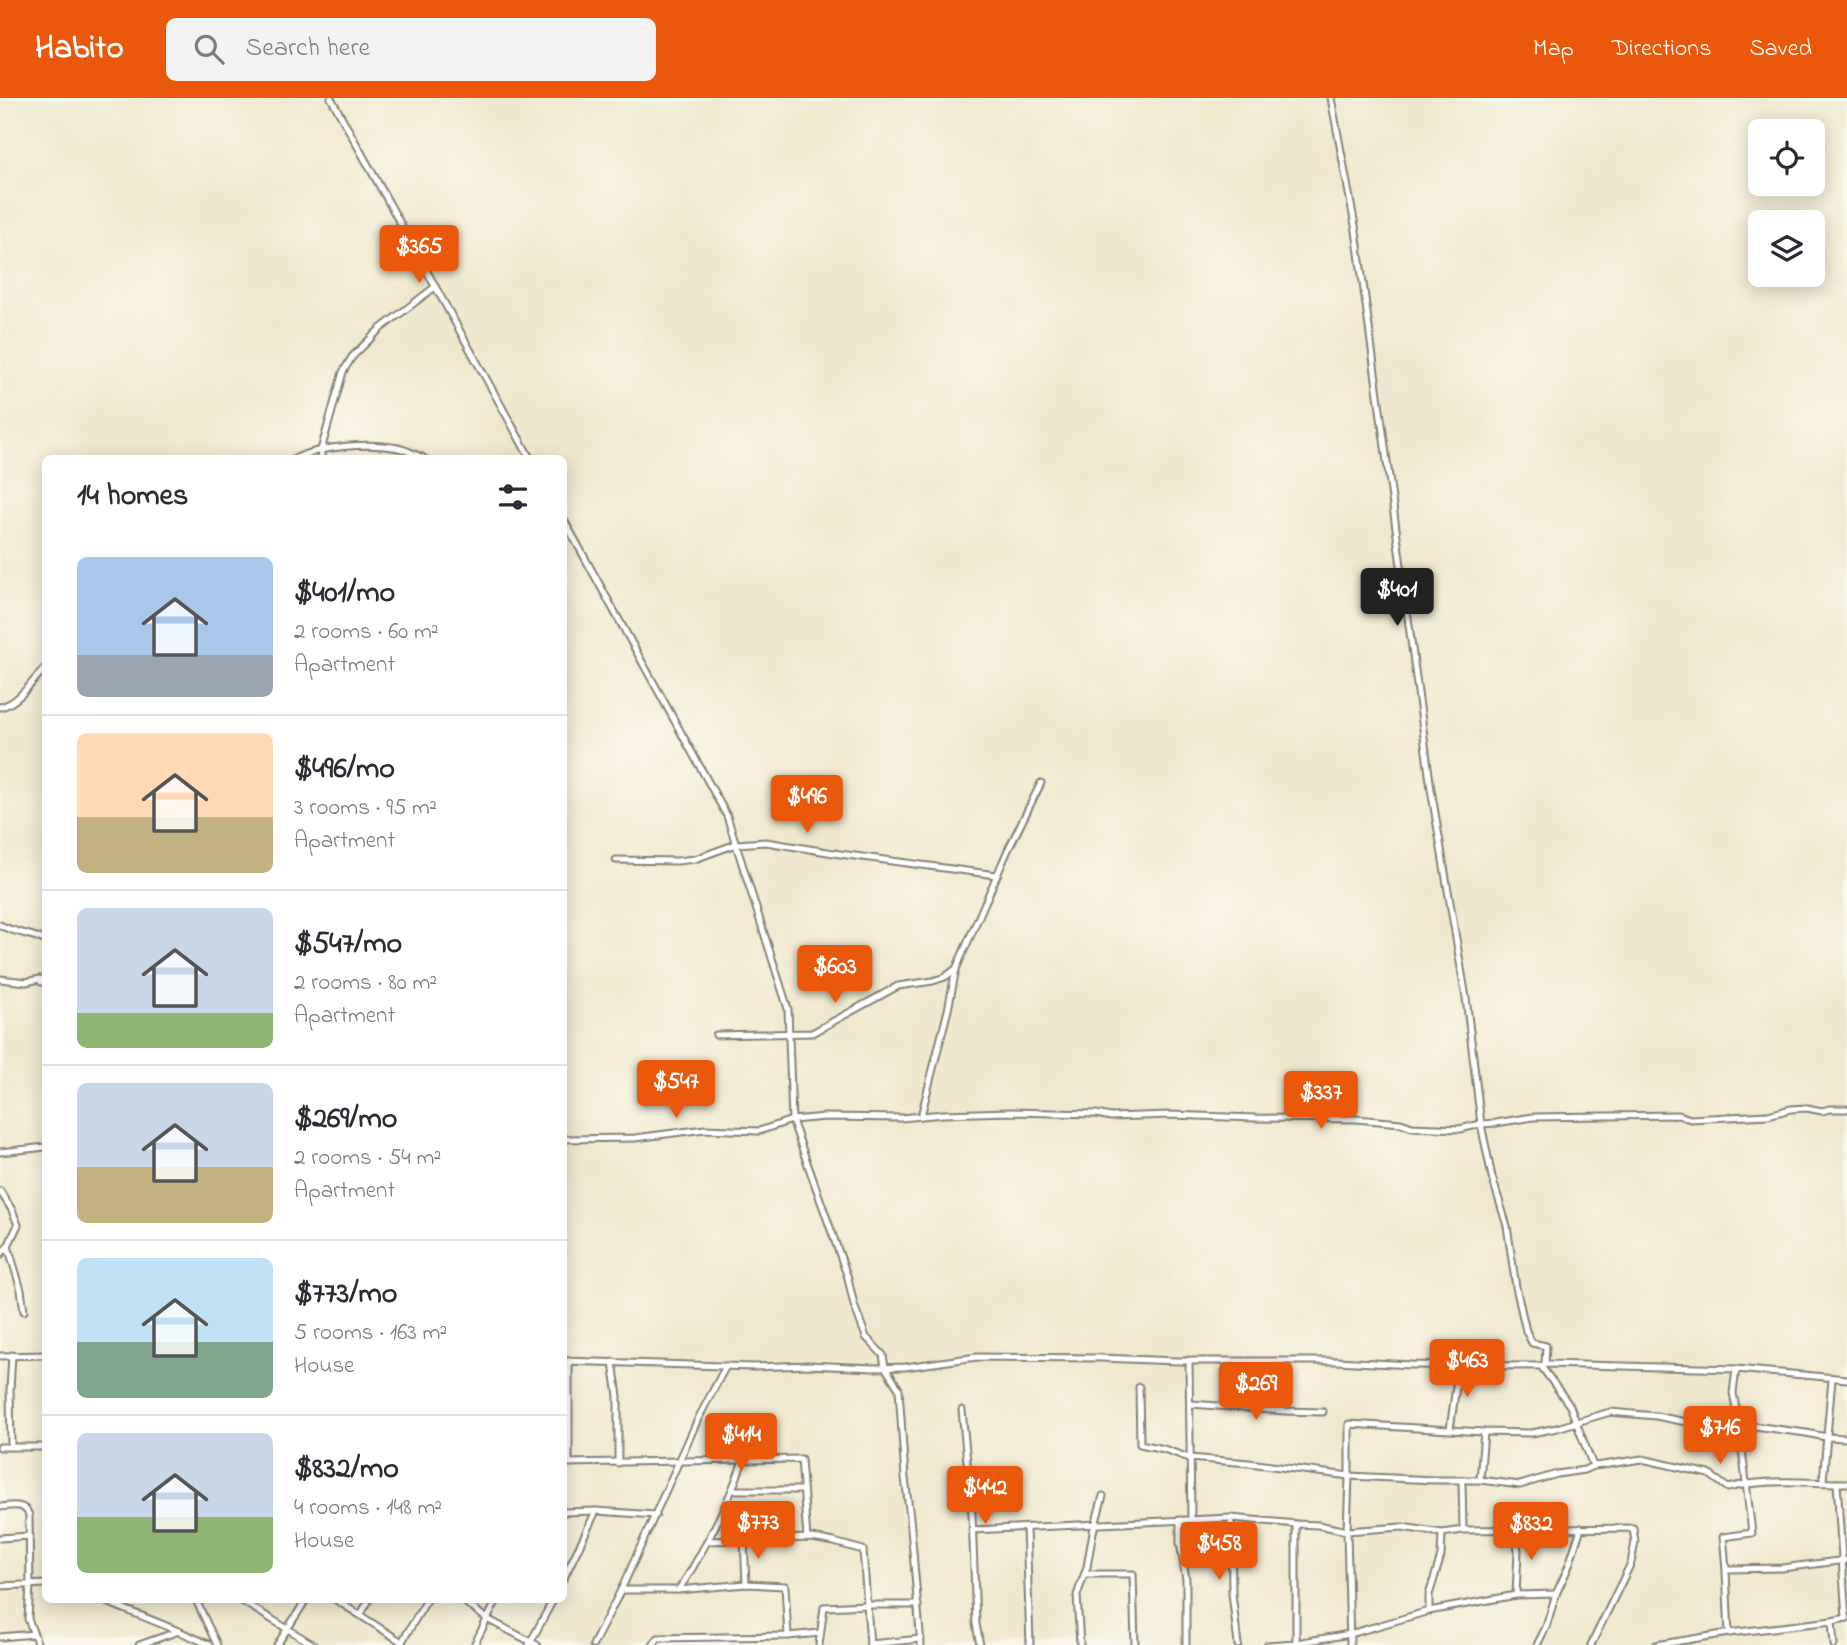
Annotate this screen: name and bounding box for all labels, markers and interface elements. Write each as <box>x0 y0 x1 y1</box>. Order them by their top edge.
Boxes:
search box <box>166 18 656 81</box>
text: Habito <box>35 25 124 73</box>
icon: search <box>190 30 228 68</box>
text: Search here <box>246 30 370 68</box>
text: Map <box>1533 32 1574 67</box>
text: Directions <box>1612 32 1711 67</box>
text: Saved <box>1749 32 1812 67</box>
map controls <box>1748 119 1825 287</box>
button: locate <box>1748 119 1825 196</box>
button: layers <box>1748 210 1825 287</box>
pin: $365 <box>378 226 460 285</box>
text: $365 <box>396 231 442 264</box>
text: 14 homes <box>77 475 188 519</box>
icon: filters <box>494 478 532 516</box>
pin: $401 <box>1356 568 1438 628</box>
text: $401/mo <box>294 572 395 616</box>
text: $401 <box>1377 574 1417 607</box>
icon: home <box>133 585 217 669</box>
text: 2 rooms · 60 m² <box>294 616 439 649</box>
text: Apartment <box>294 649 395 682</box>
text: $496/mo <box>294 748 395 792</box>
icon: home <box>133 761 217 845</box>
pin: $496 <box>766 776 848 835</box>
text: $496 <box>787 781 827 814</box>
text: 3 rooms · 95 m² <box>294 792 437 825</box>
text: Apartment <box>294 825 395 858</box>
text: $547/mo <box>294 923 402 967</box>
icon: home <box>133 936 217 1020</box>
pin: $603 <box>794 946 876 1005</box>
text: $603 <box>813 951 857 984</box>
text: 2 rooms · 80 m² <box>294 967 437 1000</box>
text: Apartment <box>294 1000 395 1033</box>
pin: $547 <box>635 1060 717 1120</box>
text: $547 <box>653 1066 699 1099</box>
pin: $337 <box>1280 1072 1362 1131</box>
text: $337 <box>1300 1077 1342 1110</box>
text: $269/mo <box>294 1098 397 1142</box>
icon: home <box>133 1111 217 1195</box>
text: 2 rooms · 54 m² <box>294 1142 441 1175</box>
text: Apartment <box>294 1175 395 1208</box>
text: $773/mo <box>294 1273 397 1317</box>
icon: home <box>133 1286 217 1370</box>
text: 5 rooms · 163 m² <box>294 1317 447 1350</box>
pin: $463 <box>1426 1340 1508 1399</box>
text: $463 <box>1445 1345 1489 1378</box>
text: House <box>294 1350 354 1383</box>
pin: $269 <box>1215 1362 1297 1422</box>
text: $269 <box>1235 1368 1277 1401</box>
pin: $716 <box>1679 1406 1761 1466</box>
text: $716 <box>1700 1412 1740 1445</box>
pin: $414 <box>700 1414 782 1473</box>
text: $414 <box>721 1419 761 1452</box>
text: $832/mo <box>294 1448 399 1492</box>
icon: home <box>133 1461 217 1545</box>
pin: $442 <box>944 1466 1026 1526</box>
text: $442 <box>963 1472 1007 1505</box>
text: 4 rooms · 148 m² <box>294 1492 442 1525</box>
pin: $773 <box>717 1502 799 1561</box>
pin: $832 <box>1490 1502 1572 1562</box>
text: $773 <box>737 1507 779 1540</box>
text: $832 <box>1509 1508 1553 1541</box>
pin: $458 <box>1178 1522 1260 1582</box>
text: House <box>294 1525 354 1558</box>
text: $458 <box>1196 1528 1242 1561</box>

